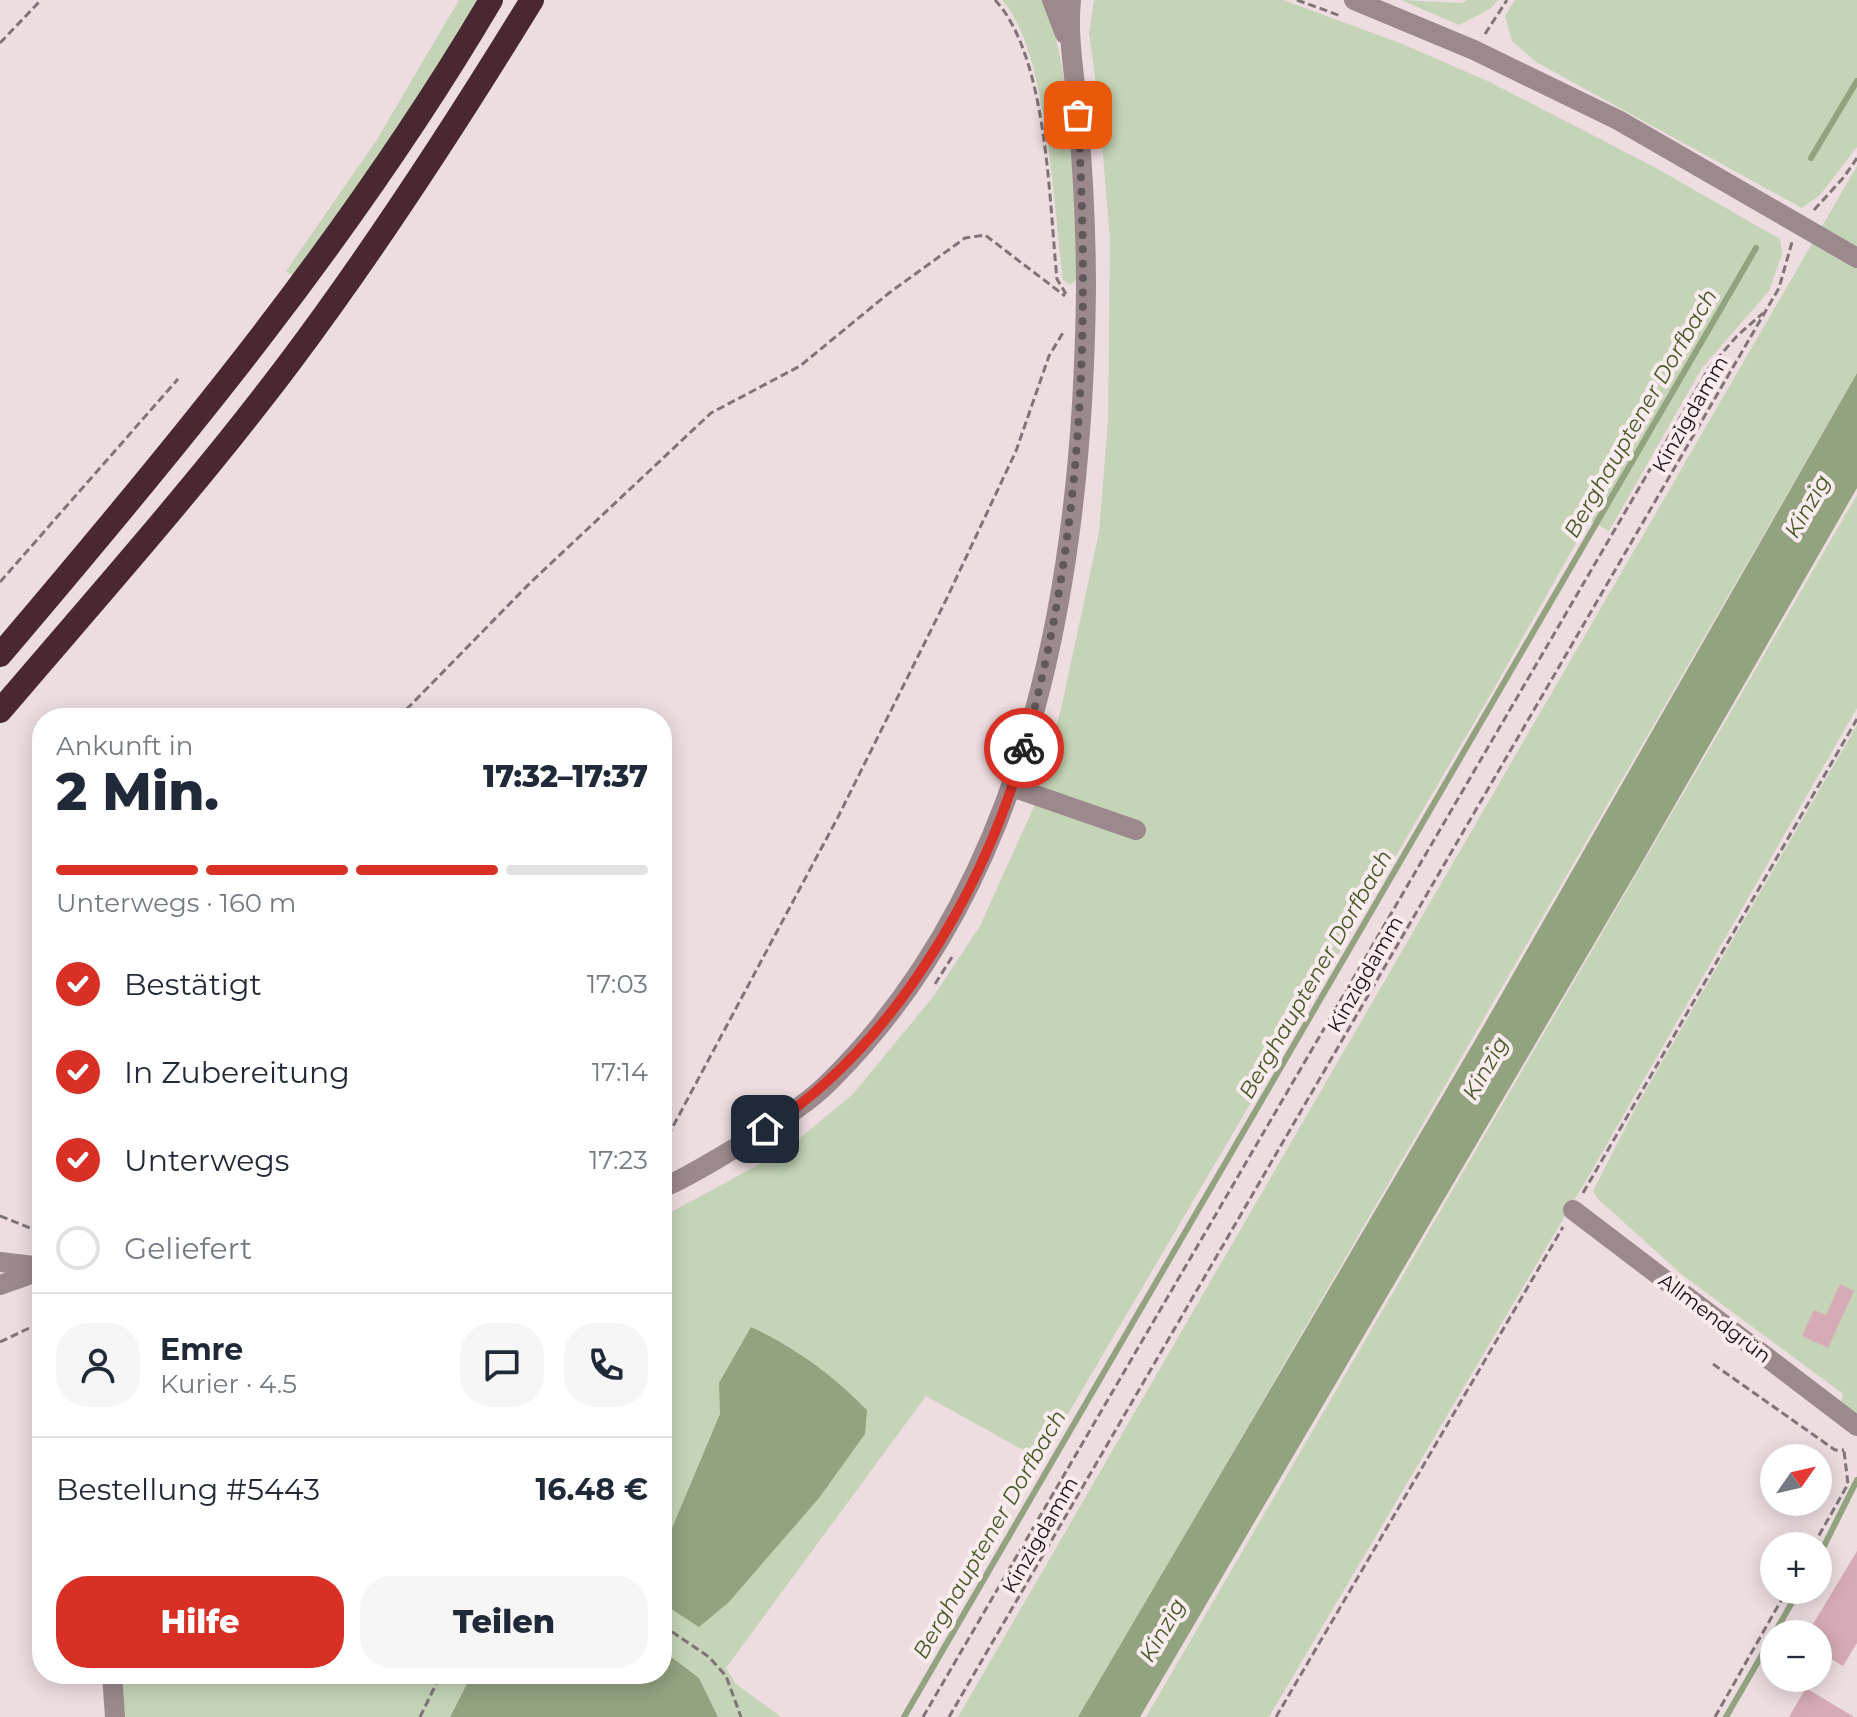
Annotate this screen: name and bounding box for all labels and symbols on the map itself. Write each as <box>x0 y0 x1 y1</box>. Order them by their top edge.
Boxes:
pin <box>1044 81 1112 149</box>
water label: Berghauptener Dorfbach <box>1558 284 1723 542</box>
street label: Kinzigdamm <box>1647 352 1733 476</box>
water label: Kinzig <box>1779 470 1836 543</box>
courier <box>984 708 1064 788</box>
water label: Berghauptener Dorfbach <box>1233 845 1398 1103</box>
street label: Kinzigdamm <box>1322 912 1408 1036</box>
water label: Kinzig <box>1457 1032 1514 1105</box>
pin <box>731 1095 799 1163</box>
street label: Allmendgrün <box>1654 1268 1776 1368</box>
water label: Berghauptener Dorfbach <box>907 1405 1072 1663</box>
north arrow <box>1760 1444 1832 1516</box>
street label: Kinzigdamm <box>997 1473 1083 1597</box>
water label: Kinzig <box>1134 1594 1191 1667</box>

